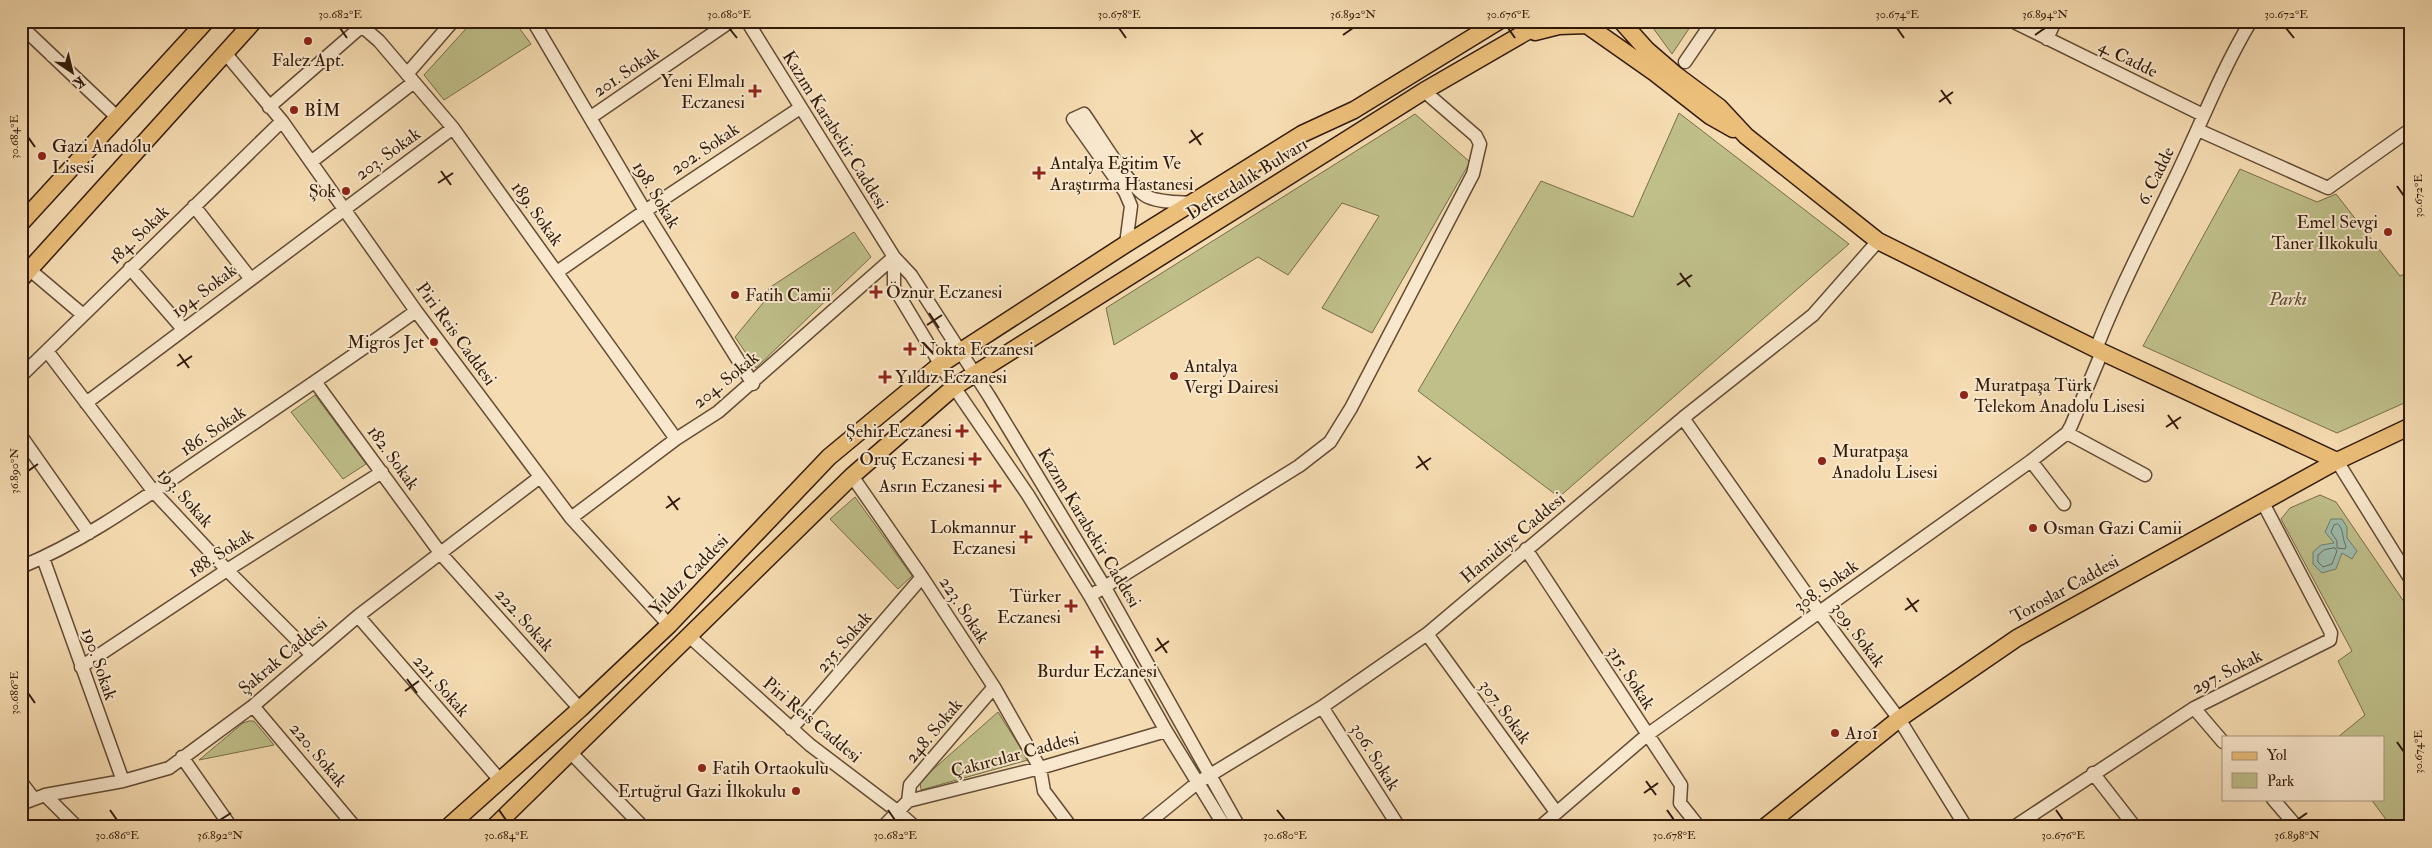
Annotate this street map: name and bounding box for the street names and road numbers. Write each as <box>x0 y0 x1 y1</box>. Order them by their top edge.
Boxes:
street label: 4. Cadde <box>2095 35 2162 83</box>
street label: 201. Sokak <box>588 41 664 103</box>
street label: Kazım Karabekir Caddesi <box>777 47 893 214</box>
street label: 202. Sokak <box>666 117 744 180</box>
street label: 203. Sokak <box>351 122 426 186</box>
street label: Defterdalık Bulvarı <box>1182 132 1312 225</box>
street label: 6. Cadde <box>2132 143 2180 209</box>
street label: 198. Sokak <box>627 157 685 233</box>
street label: 189. Sokak <box>506 177 568 251</box>
street label: 184. Sokak <box>104 200 174 269</box>
street label: 194. Sokak <box>167 259 242 323</box>
street label: Piri Reis Caddesi <box>411 278 501 390</box>
street label: 204. Sokak <box>688 346 764 414</box>
street label: 186. Sokak <box>176 400 251 461</box>
street label: 182. Sokak <box>362 421 424 495</box>
street label: Kazım Karabekir Caddesi <box>1032 444 1146 612</box>
street label: 193. Sokak <box>152 463 218 533</box>
street label: Hamidiye Caddesi <box>1456 487 1570 589</box>
street label: 188. Sokak <box>184 523 258 583</box>
street label: Yıldız Caddesi <box>644 529 734 621</box>
street label: Toroslar Caddesi <box>2007 550 2123 628</box>
street label: 308. Sokak <box>1789 554 1863 617</box>
street label: 223. Sokak <box>934 572 994 648</box>
street label: 222. Sokak <box>489 583 559 657</box>
street label: 309. Sokak <box>1826 598 1890 672</box>
street label: 235. Sokak <box>811 606 877 677</box>
street label: Şakrak Caddesi <box>234 612 332 700</box>
street label: 190. Sokak <box>76 625 122 704</box>
street label: 315. Sokak <box>1602 642 1660 714</box>
street label: 297. Sokak <box>2188 644 2267 700</box>
street label: 221. Sokak <box>408 650 475 722</box>
street label: Piri Reis Caddesi <box>758 672 866 768</box>
street label: 307. Sokak <box>1474 675 1536 749</box>
street label: 248. Sokak <box>900 694 968 768</box>
street label: 220. Sokak <box>284 718 352 792</box>
street label: 306. Sokak <box>1345 719 1405 795</box>
street label: Çakırcılar Caddesi <box>948 727 1082 783</box>

